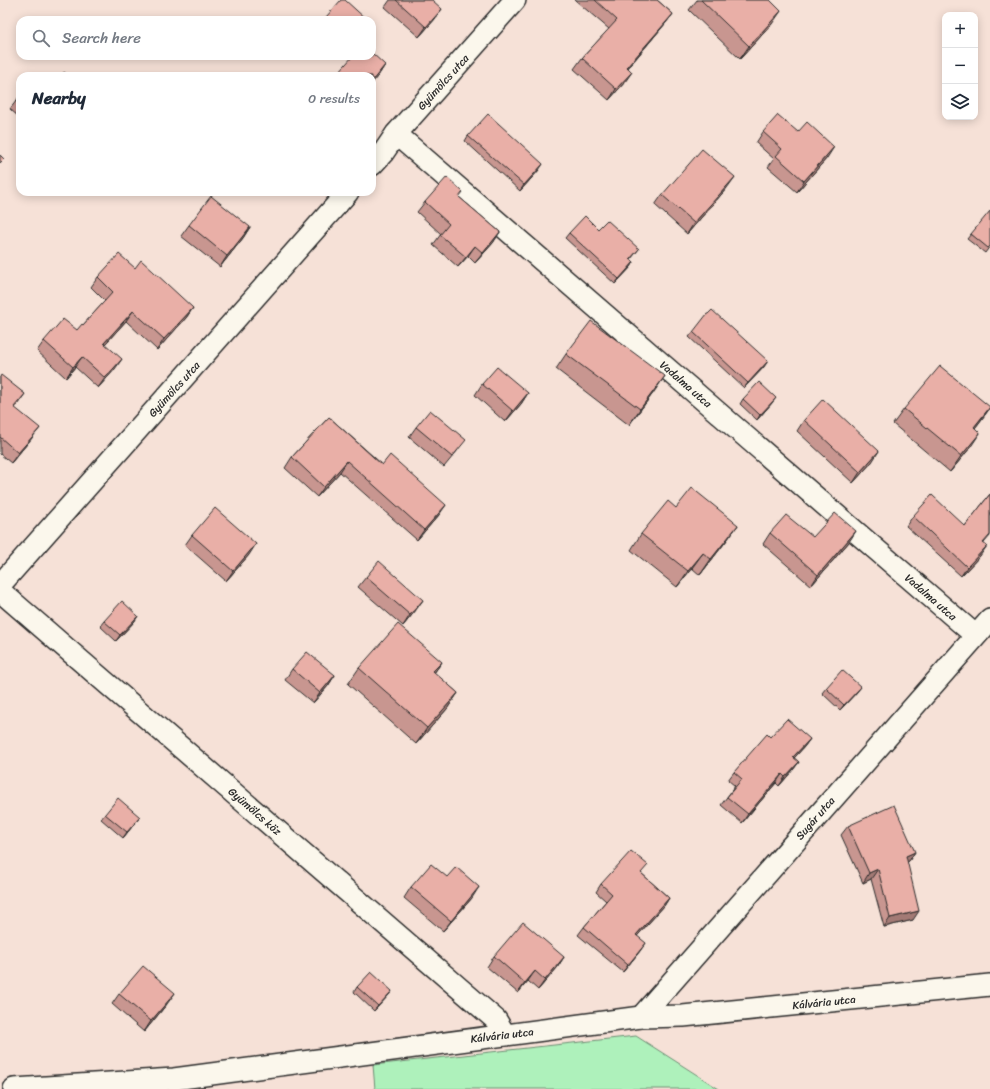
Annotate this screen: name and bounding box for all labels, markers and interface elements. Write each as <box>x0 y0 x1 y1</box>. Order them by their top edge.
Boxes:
map controls <box>942 12 978 120</box>
button: + <box>942 12 978 48</box>
search box <box>16 16 376 60</box>
text: Search here <box>62 25 141 51</box>
icon: search <box>30 27 52 49</box>
button: − <box>942 48 978 84</box>
street label: Gyümölcs utca <box>413 49 474 115</box>
text: Nearby <box>32 83 86 113</box>
button: layers <box>942 84 978 120</box>
text: 0 results <box>308 87 360 110</box>
street label: Gyümölcs utca <box>144 356 205 422</box>
street label: Vadalma utca <box>655 356 717 413</box>
street label: Vadalma utca <box>900 569 962 626</box>
street label: Gyümölcs köz <box>224 783 286 841</box>
street label: Sugár utca <box>791 792 840 844</box>
street label: Kálvária utca <box>791 990 857 1015</box>
street label: Kálvária utca <box>469 1022 535 1049</box>

